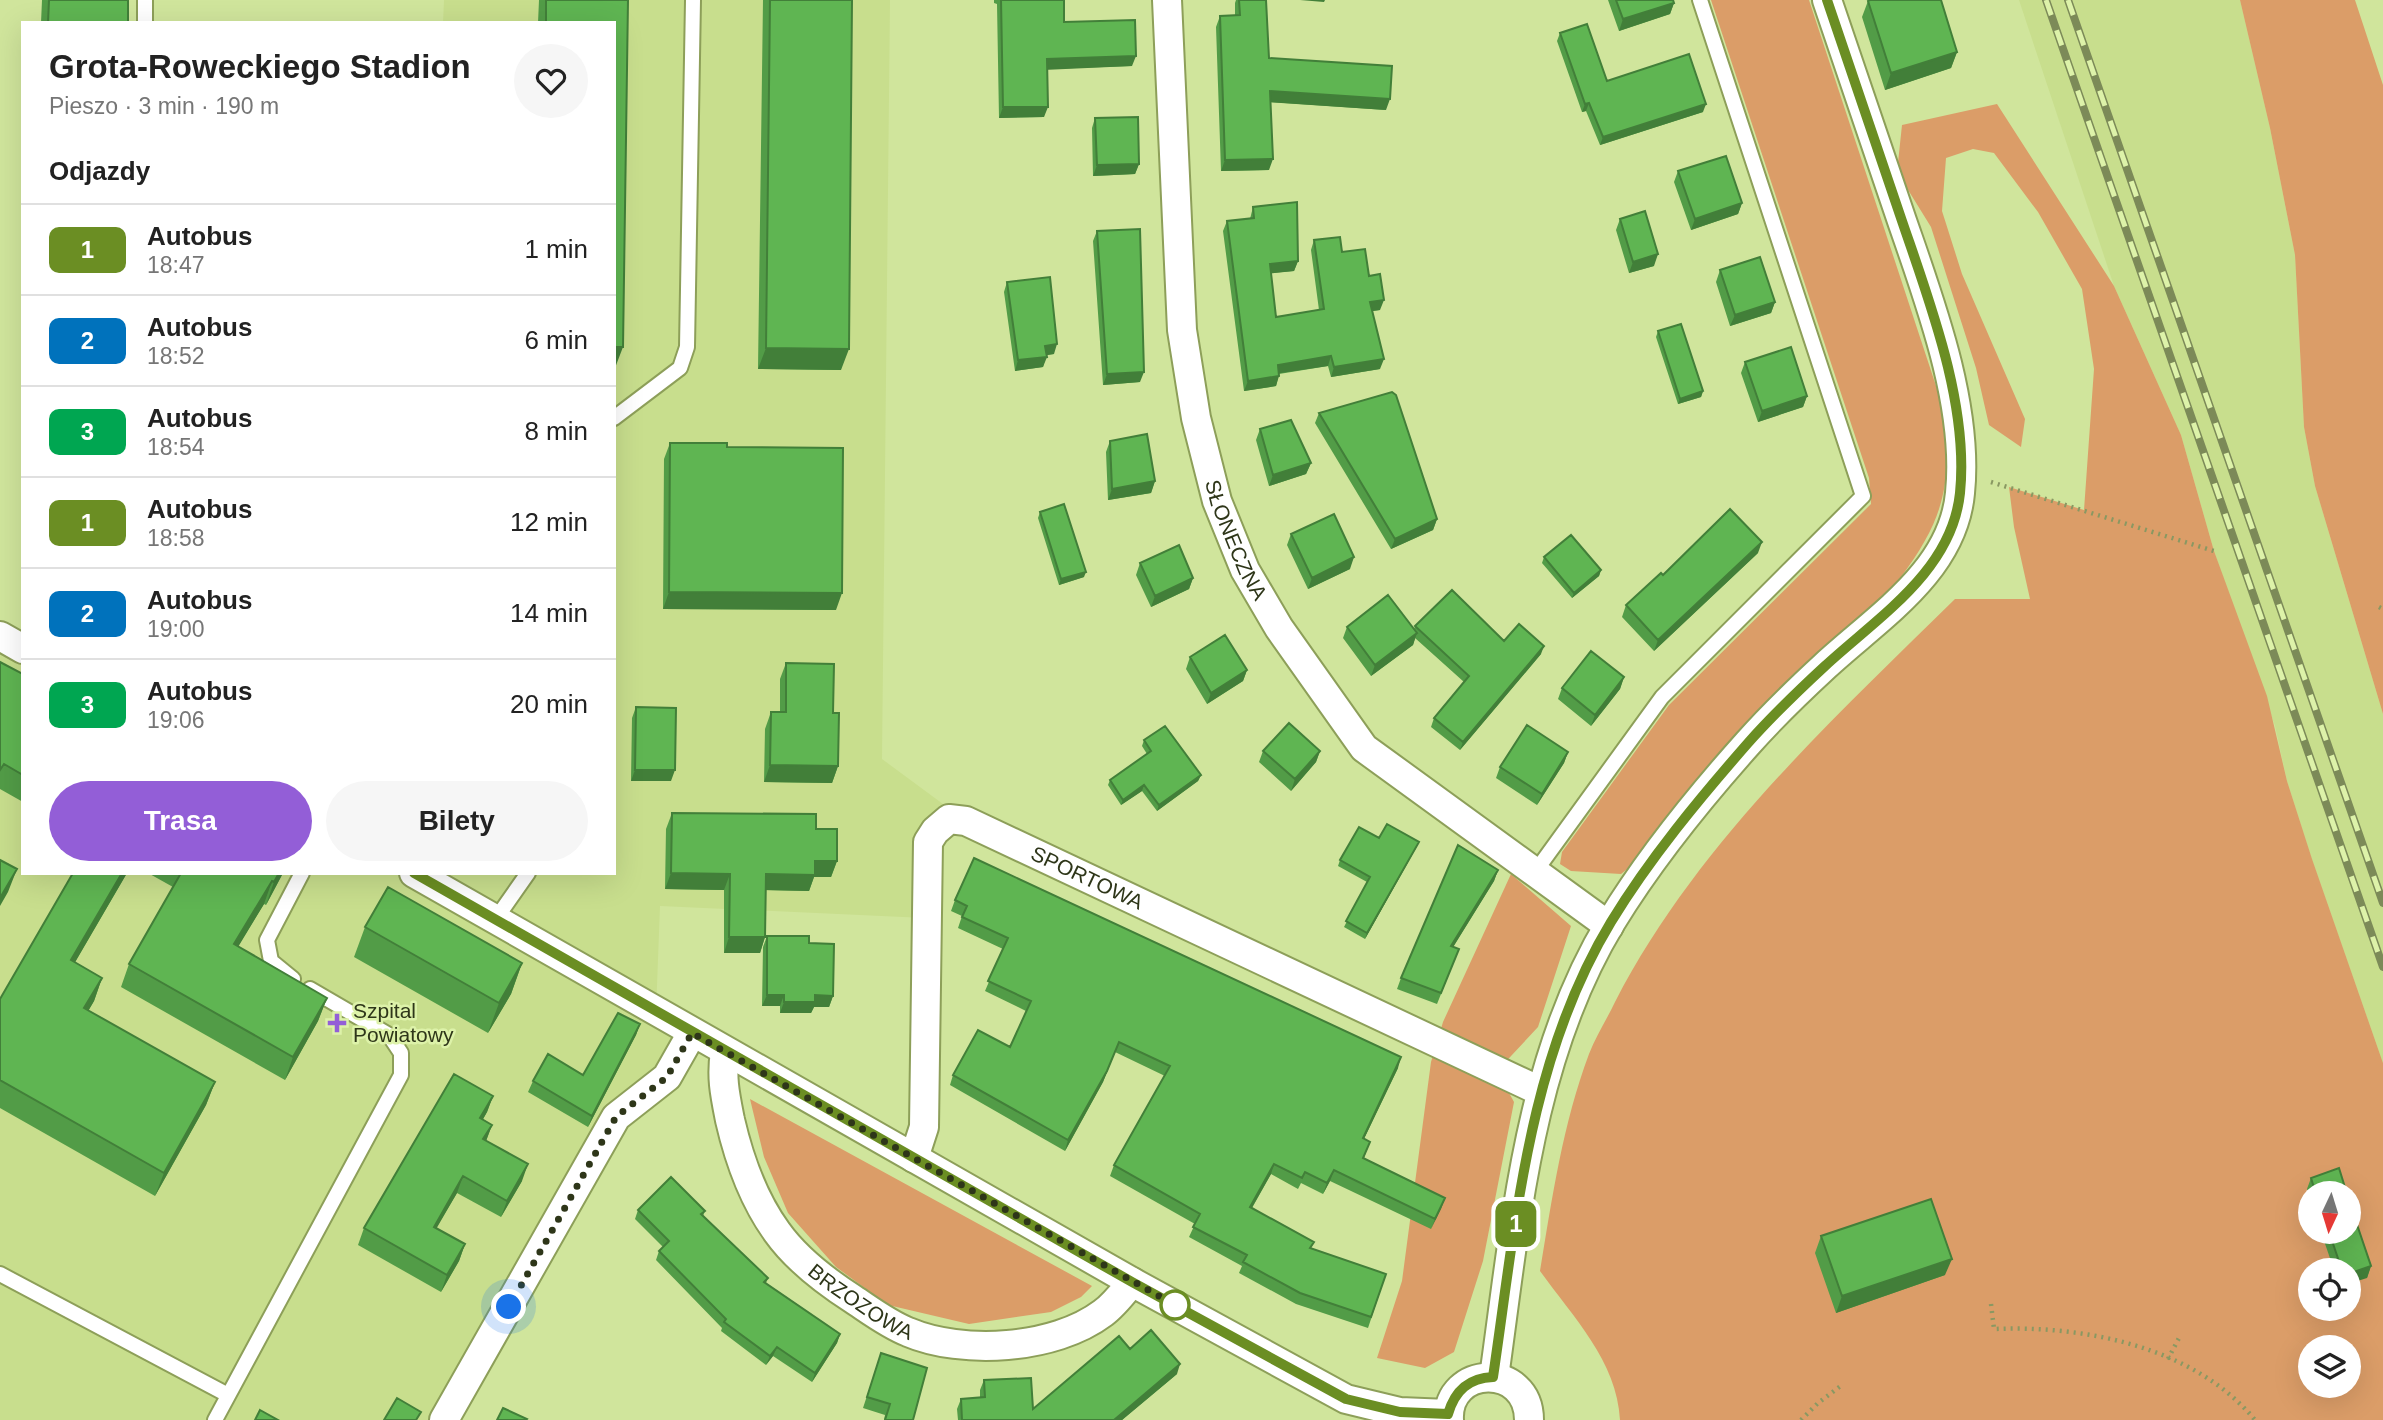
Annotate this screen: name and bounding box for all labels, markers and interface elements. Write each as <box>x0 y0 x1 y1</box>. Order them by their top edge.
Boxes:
button: heart <box>514 44 588 118</box>
text: Grota-Roweckiego Stadion <box>49 48 471 85</box>
text: Pieszo · 3 min · 190 m <box>49 93 279 119</box>
text: Odjazdy <box>49 156 150 186</box>
text: Autobus <box>147 221 252 251</box>
text: 1 min <box>524 234 588 264</box>
text: 1 <box>81 236 94 263</box>
text: 18:47 <box>147 252 205 278</box>
text: Autobus <box>147 312 252 342</box>
text: 6 min <box>524 325 588 355</box>
text: 2 <box>81 327 94 354</box>
text: 18:52 <box>147 343 205 369</box>
text: Autobus <box>147 403 252 433</box>
text: 8 min <box>524 416 588 446</box>
text: 3 <box>81 418 94 445</box>
text: 18:54 <box>147 434 205 460</box>
street label: SŁONECZNA <box>1201 477 1272 604</box>
text: Autobus <box>147 494 252 524</box>
text: 12 min <box>510 507 588 537</box>
text: 1 <box>81 509 94 536</box>
text: 18:58 <box>147 525 205 551</box>
text: Autobus <box>147 585 252 615</box>
text: 14 min <box>510 598 588 628</box>
text: 2 <box>81 600 94 627</box>
text: 19:00 <box>147 616 205 642</box>
text: Autobus <box>147 676 252 706</box>
text: 20 min <box>510 689 588 719</box>
text: 3 <box>81 691 94 718</box>
text: 19:06 <box>147 707 205 733</box>
button: Trasa <box>49 781 312 861</box>
button: Bilety <box>326 781 588 861</box>
street label: SPORTOWA <box>1028 841 1147 914</box>
place label: Szpital Powiatowy <box>353 999 454 1046</box>
marker: Szpital Powiatowy <box>327 1013 347 1033</box>
north arrow <box>2298 1181 2361 1244</box>
map controls <box>2298 1181 2361 1398</box>
line badge: 1 <box>1493 1201 1539 1247</box>
text: 1 <box>1509 1210 1523 1237</box>
button: locate <box>2298 1258 2361 1321</box>
street label: BRZOZOWA <box>804 1259 917 1344</box>
your location <box>491 1289 526 1324</box>
unlabelled marker <box>1160 1290 1190 1320</box>
button: layers <box>2298 1335 2361 1398</box>

